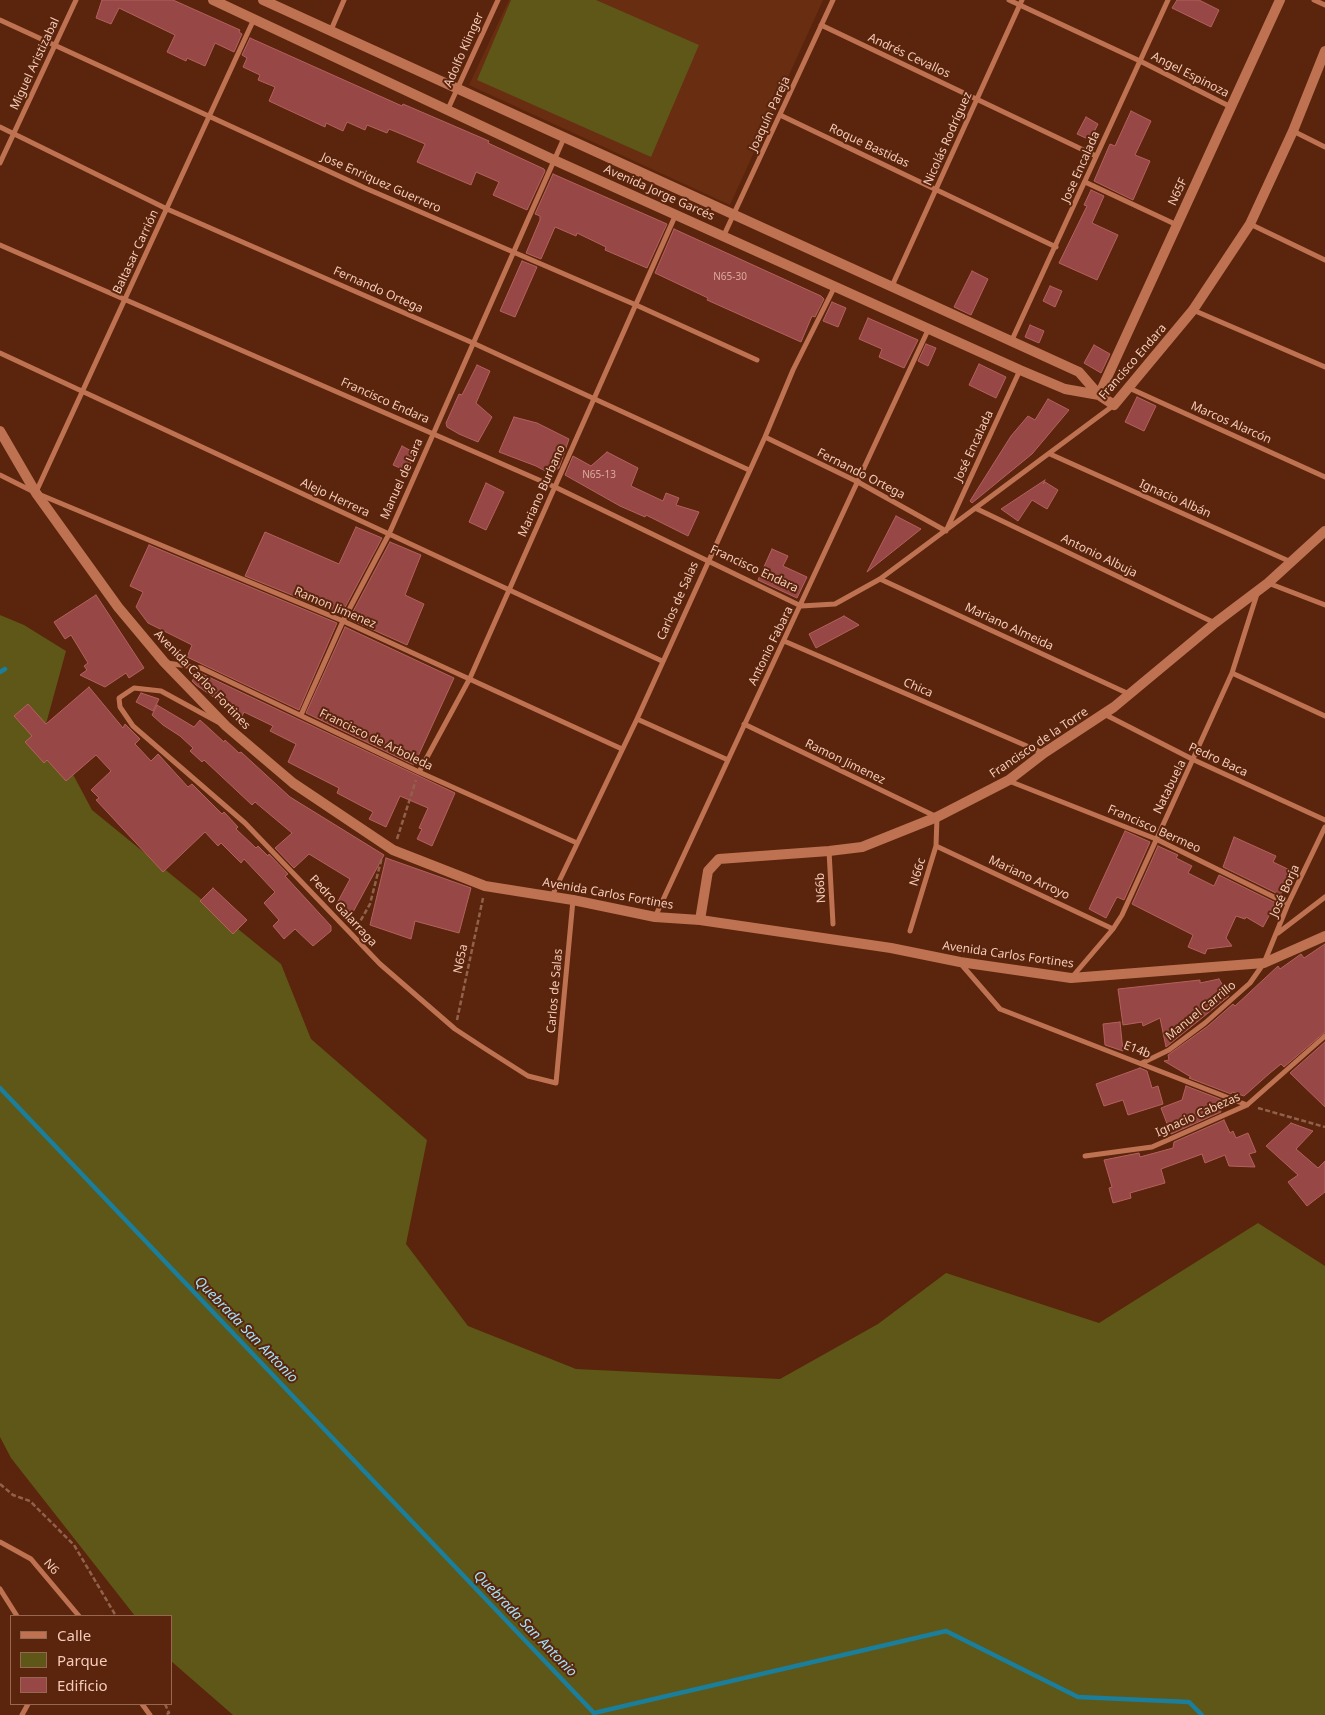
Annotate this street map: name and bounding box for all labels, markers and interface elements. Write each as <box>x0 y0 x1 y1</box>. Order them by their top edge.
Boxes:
street label: Adolfo Klinger <box>441 11 487 89</box>
street label: Miguel Aristizabal <box>7 16 63 112</box>
street label: Andrés Cevallos <box>866 31 952 81</box>
street label: Angel Espinoza <box>1149 49 1231 101</box>
street label: Joaquín Pareja <box>746 74 794 154</box>
street label: Nicolás Rodríguez <box>921 90 975 188</box>
street label: Roque Bastidas <box>827 121 911 171</box>
street label: Jose Encalada <box>1059 129 1103 205</box>
street label: Jose Enriquez Guerrero <box>319 150 443 216</box>
street label: Avenida Jorge Garcés <box>602 162 716 224</box>
street label: N65F <box>1165 176 1191 208</box>
street label: Baltasar Carrión <box>110 208 162 296</box>
street label: Fernando Ortega <box>331 264 425 316</box>
house number: N65-30 <box>713 271 747 283</box>
street label: Francisco Endara <box>1096 321 1170 403</box>
street label: Francisco Endara <box>338 375 432 427</box>
street label: Marcos Alarcón <box>1188 399 1274 447</box>
street label: José Encalada <box>951 408 997 484</box>
street label: Manuel de Lara <box>378 436 426 522</box>
street label: Mariano Burbano <box>515 443 569 539</box>
street label: Fernando Ortega <box>815 446 907 502</box>
house number: N65-13 <box>582 469 616 481</box>
street label: Alejo Herrera <box>298 476 372 520</box>
street label: Ignacio Albán <box>1137 477 1213 521</box>
street label: Antonio Albuja <box>1059 531 1139 581</box>
street label: Francisco Endara <box>708 542 800 596</box>
street label: Carlos de Salas <box>654 559 702 643</box>
street label: Ramon Jimenez <box>292 584 378 632</box>
street label: Mariano Almeida <box>962 600 1056 654</box>
street label: Antonio Fabara <box>746 604 796 688</box>
street label: Avenida Carlos Fortines <box>151 627 253 733</box>
street label: Chica <box>901 675 935 701</box>
street label: Francisco de la Torre <box>987 705 1091 781</box>
street label: Francisco de Arboleda <box>317 706 435 774</box>
street label: Ramon Jimenez <box>803 736 887 788</box>
street label: Pedro Baca <box>1186 740 1250 780</box>
street label: Natabuela <box>1151 758 1189 816</box>
street label: Francisco Bermeo <box>1105 802 1203 856</box>
street label: Mariano Arroyo <box>986 853 1072 903</box>
street label: N66c <box>907 856 929 888</box>
street label: José Borja <box>1267 862 1303 920</box>
street label: Pedro Galarraga <box>306 872 380 950</box>
street label: N66b <box>813 873 829 903</box>
street label: Avenida Carlos Fortines <box>541 875 675 913</box>
street label: Avenida Carlos Fortines <box>941 939 1075 971</box>
street label: N65a <box>451 943 471 975</box>
street label: Carlos de Salas <box>544 948 566 1034</box>
street label: Manuel Carrillo <box>1163 978 1239 1044</box>
street label: E14b <box>1121 1038 1153 1062</box>
street label: Ignacio Cabezas <box>1153 1090 1243 1140</box>
water label: Quebrada San Antonio <box>191 1273 301 1387</box>
street label: N6 <box>40 1556 62 1578</box>
water label: Quebrada San Antonio <box>470 1567 580 1681</box>
legend <box>10 1615 172 1705</box>
text: Calle <box>57 1625 91 1645</box>
text: Parque <box>57 1650 107 1670</box>
text: Edificio <box>57 1675 108 1695</box>

